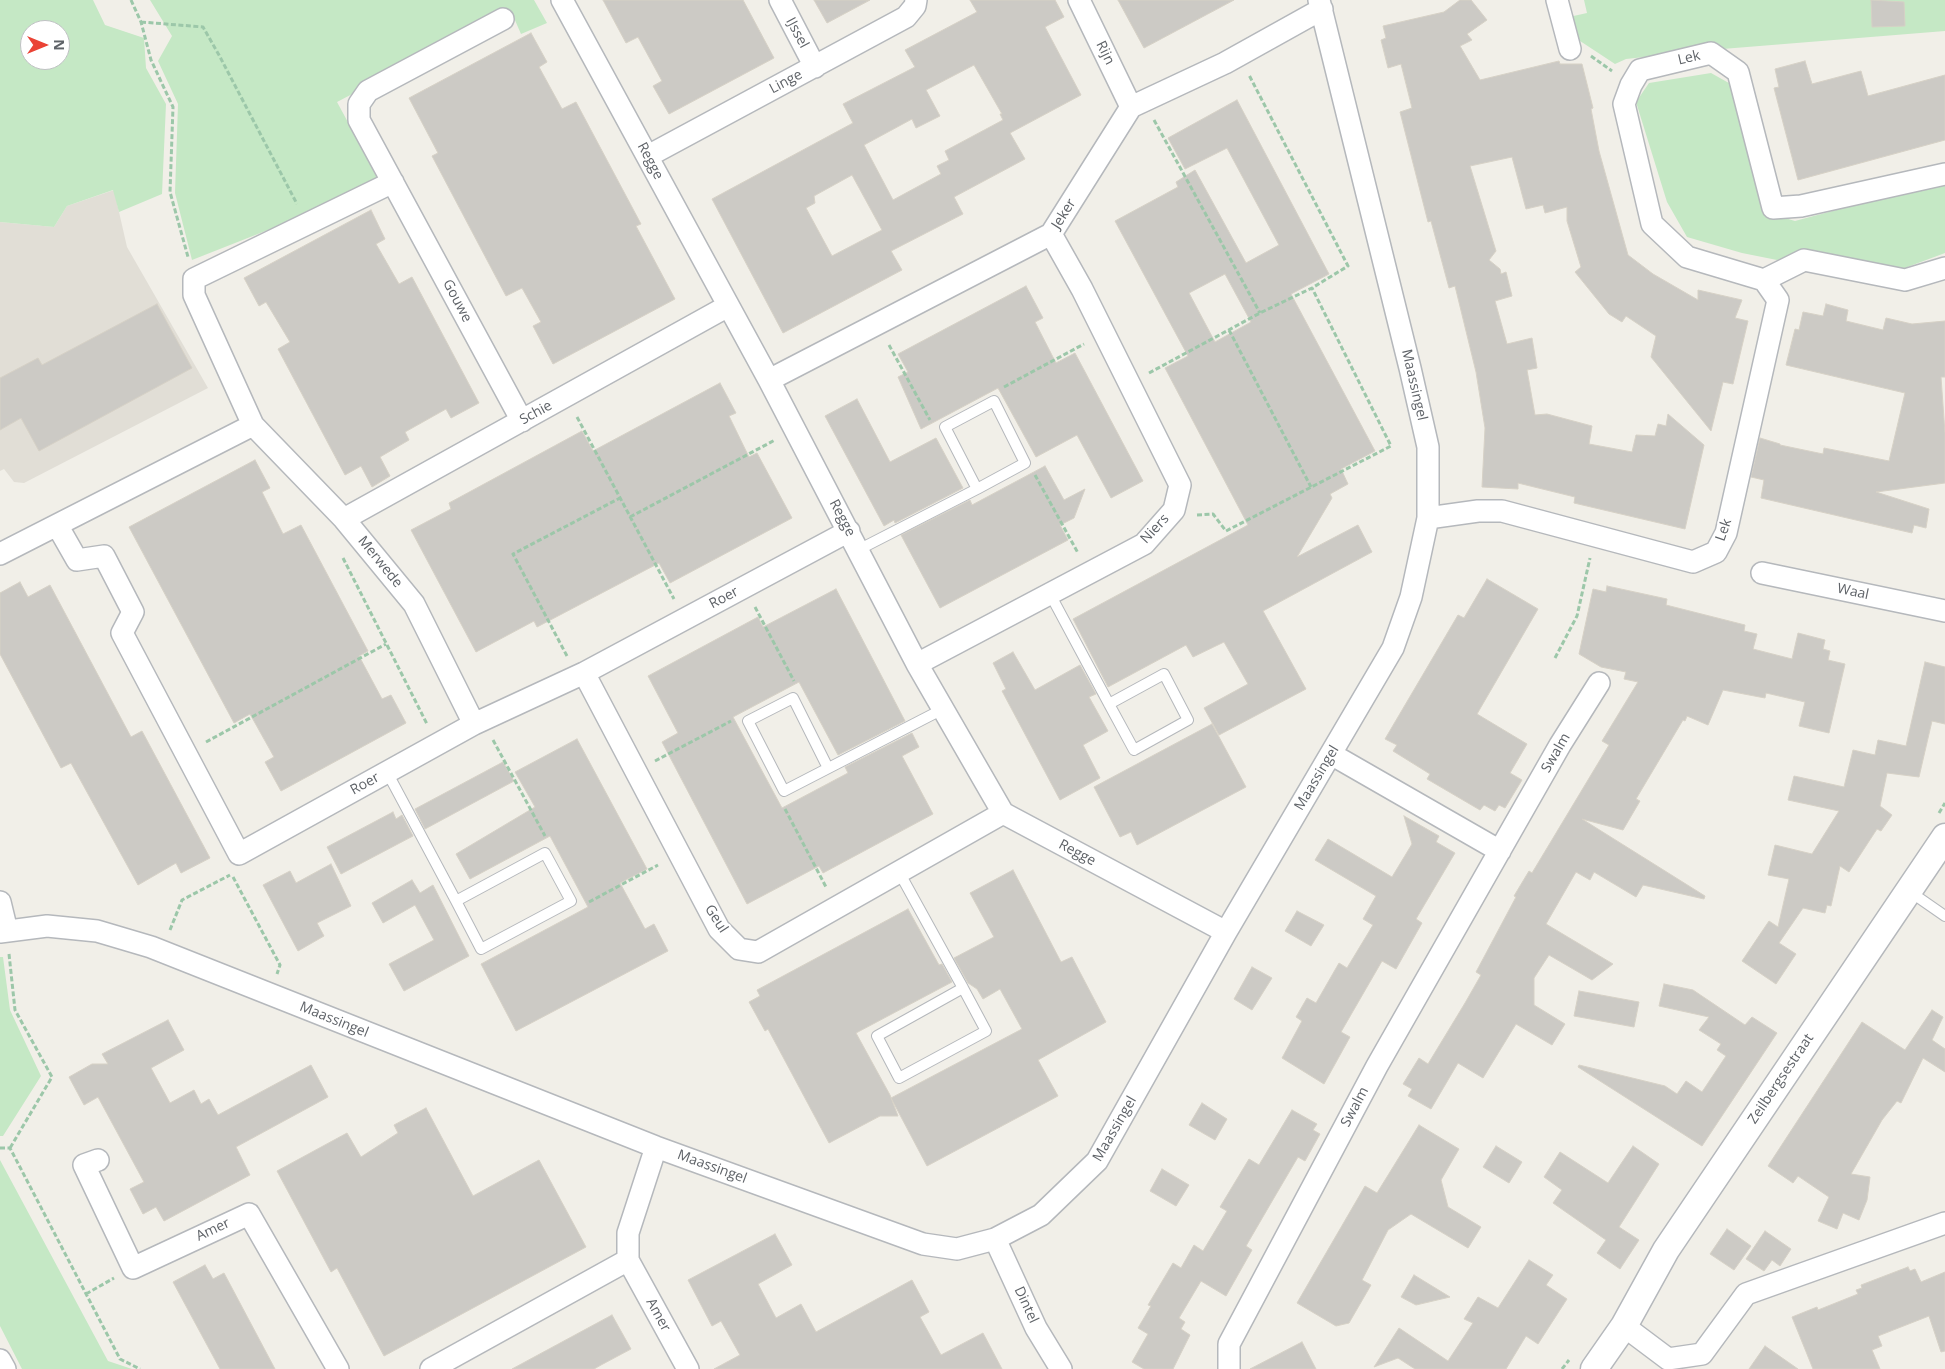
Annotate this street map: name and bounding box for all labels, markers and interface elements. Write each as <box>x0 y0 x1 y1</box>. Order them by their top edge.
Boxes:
street label: IJssel <box>782 15 812 51</box>
north arrow <box>20 20 70 70</box>
street label: Rijn <box>1092 38 1118 68</box>
text: N <box>50 39 69 51</box>
street label: Lek <box>1676 47 1702 69</box>
street label: Linge <box>767 66 805 98</box>
street label: Regge <box>633 140 667 182</box>
street label: Jeker <box>1048 196 1080 232</box>
street label: Gouwe <box>439 277 475 325</box>
street label: Maassingel <box>1398 348 1430 422</box>
street label: Schie <box>517 397 555 429</box>
street label: Regge <box>825 497 859 539</box>
street label: Niers <box>1137 511 1173 547</box>
street label: Lek <box>1712 517 1736 543</box>
street label: Merwede <box>354 533 406 591</box>
street label: Waal <box>1836 580 1870 604</box>
street label: Roer <box>707 583 741 613</box>
street label: Swalm <box>1538 730 1574 776</box>
street label: Maassingel <box>1291 743 1343 813</box>
street label: Roer <box>348 769 382 799</box>
street label: Regge <box>1056 836 1098 870</box>
street label: Geul <box>701 902 731 936</box>
street label: Maassingel <box>297 999 371 1041</box>
street label: Zeilbergsestraat <box>1745 1031 1817 1127</box>
street label: Swalm <box>1338 1084 1372 1130</box>
street label: Maassingel <box>1090 1093 1140 1165</box>
street label: Maassingel <box>675 1147 749 1187</box>
street label: Amer <box>193 1215 233 1245</box>
street label: Dintel <box>1010 1284 1042 1326</box>
street label: Amer <box>642 1295 674 1335</box>

